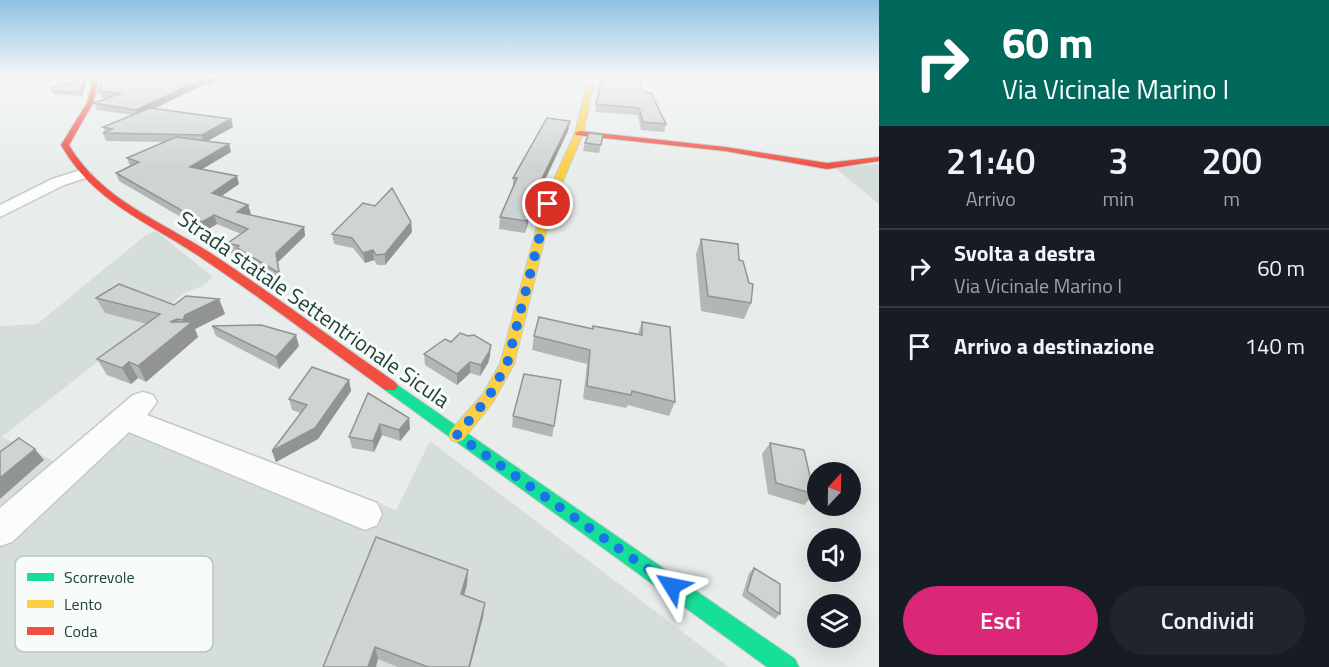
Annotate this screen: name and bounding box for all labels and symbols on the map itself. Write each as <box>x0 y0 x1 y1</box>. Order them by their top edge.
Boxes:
pin <box>522 178 573 229</box>
street label: Strada statale Settentrionale Sicula <box>171 202 457 416</box>
north arrow <box>807 462 861 516</box>
position arrow <box>640 554 704 618</box>
legend <box>15 556 213 652</box>
text: Scorrevole <box>64 565 135 589</box>
text: Lento <box>64 592 102 616</box>
text: Coda <box>64 619 97 643</box>

